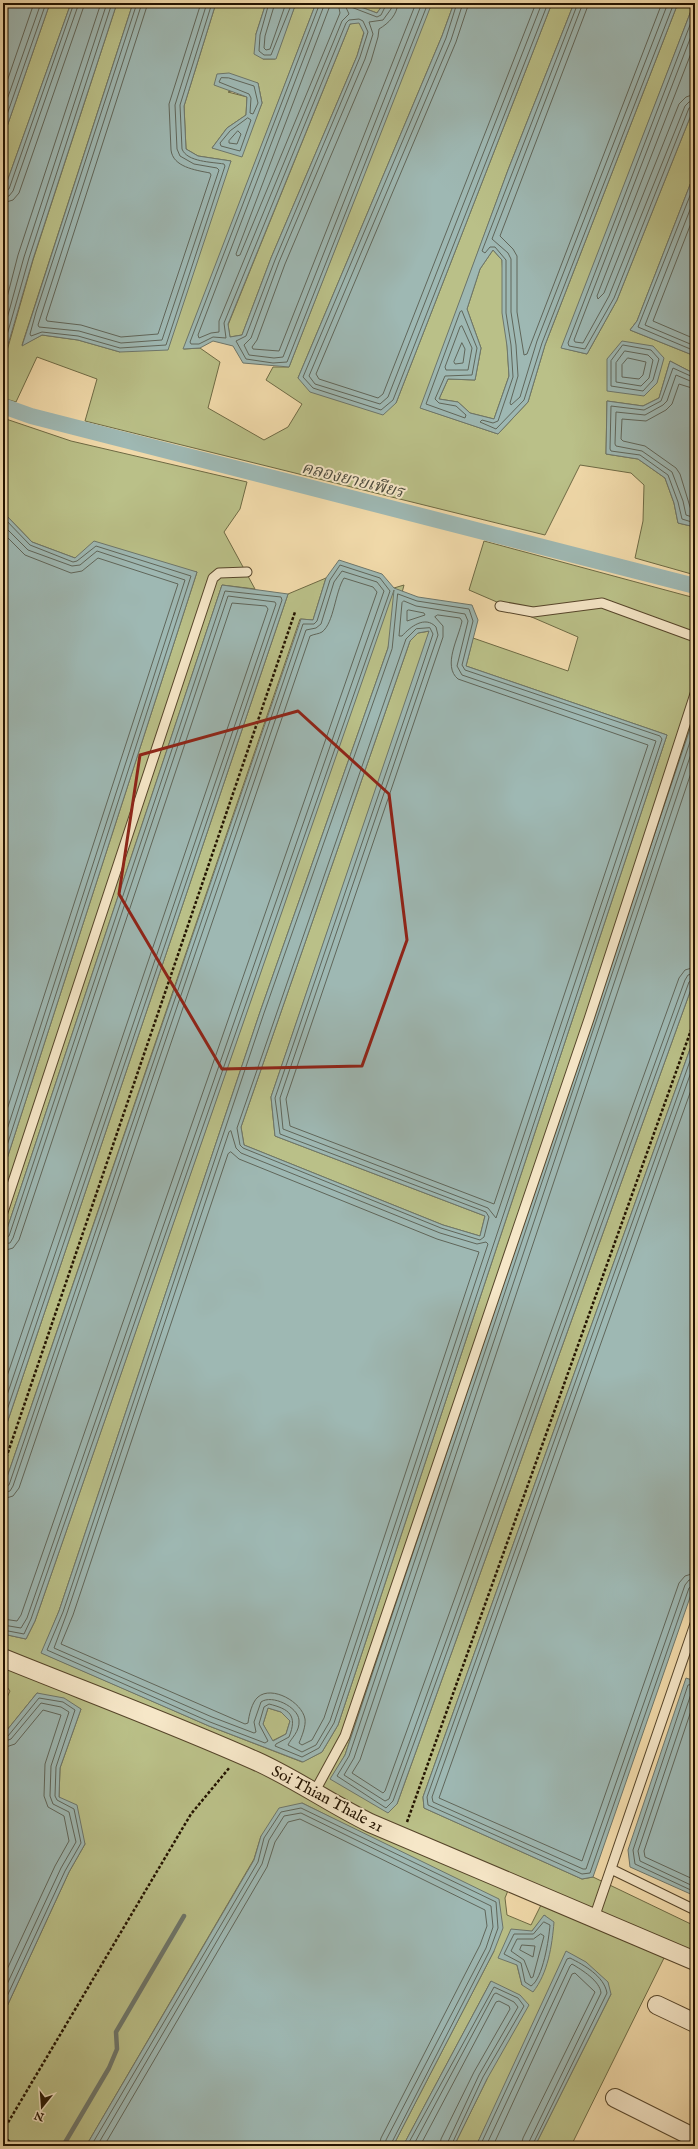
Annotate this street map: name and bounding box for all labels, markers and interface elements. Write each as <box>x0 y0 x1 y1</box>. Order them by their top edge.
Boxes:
water label: คลองยายเพียร <box>299 458 407 504</box>
street label: Soi Thian Thale 21 <box>268 1762 386 1838</box>
north arrow <box>22 2087 62 2127</box>
text: N <box>32 2107 47 2124</box>

